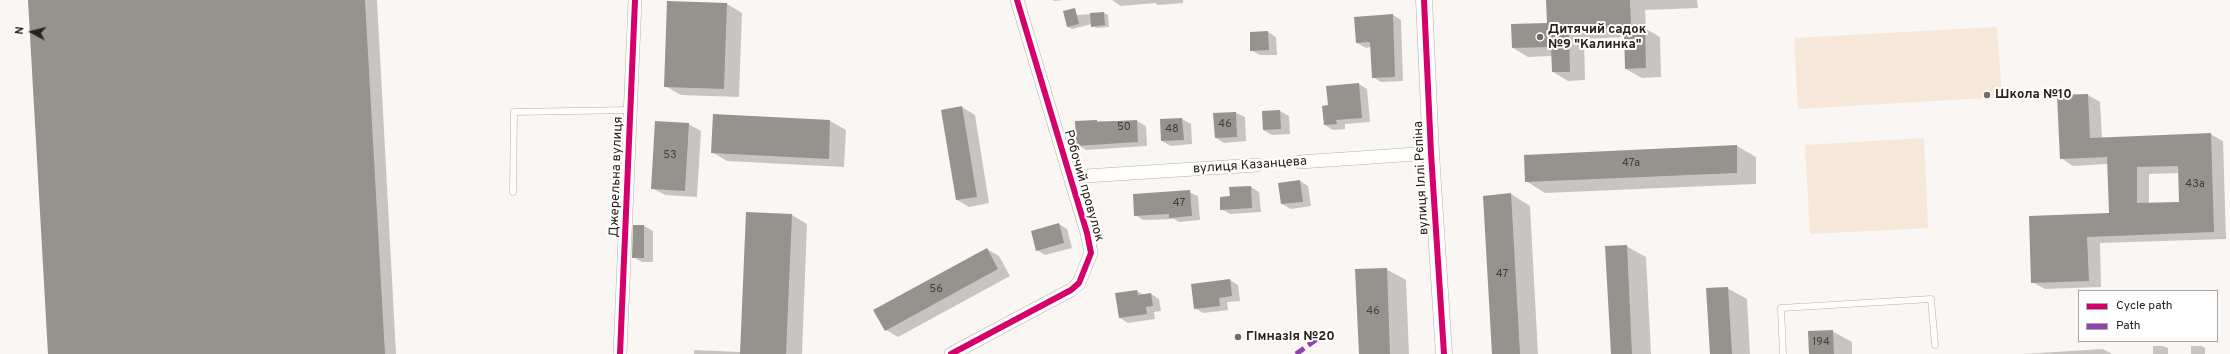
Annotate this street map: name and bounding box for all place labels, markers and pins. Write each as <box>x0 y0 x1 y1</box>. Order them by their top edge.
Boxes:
place label: Дитячий садок №9 "Калинка" <box>1548 22 1646 53</box>
marker: Дитячий садок №9 "Калинка" <box>1535 32 1545 42</box>
place label: Школа №10 <box>1995 87 2072 103</box>
marker: Школа №10 <box>1982 90 1992 100</box>
place label: Гімназія №20 <box>1246 329 1335 345</box>
marker: Гімназія №20 <box>1233 332 1243 342</box>

